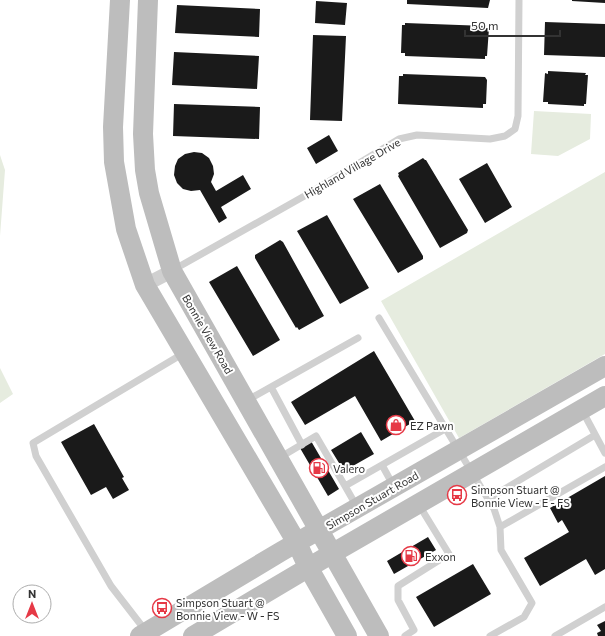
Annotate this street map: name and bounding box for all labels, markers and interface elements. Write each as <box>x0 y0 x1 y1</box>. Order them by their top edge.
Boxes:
scale bar <box>465 12 560 38</box>
text: 50 m <box>471 18 499 32</box>
street label: Highland Village Drive <box>302 135 402 201</box>
street label: Bonnie View Road <box>180 292 236 376</box>
shop icon: EZ Pawn <box>385 414 407 436</box>
place label: EZ Pawn <box>410 419 454 432</box>
fuel station icon: Valero <box>308 457 330 479</box>
place label: Valero <box>333 462 366 475</box>
street label: Simpson Stuart Road <box>323 468 421 532</box>
place label: Simpson Stuart @ Bonnie View - E - FS <box>471 483 570 509</box>
bus stop icon: Simpson Stuart @ Bonnie View - E - FS <box>446 484 468 506</box>
fuel station icon: Exxon <box>400 545 422 567</box>
place label: Exxon <box>425 550 456 563</box>
north arrow <box>12 584 52 624</box>
text: N <box>28 587 36 600</box>
place label: Simpson Stuart @ Bonnie View - W - FS <box>176 596 280 622</box>
bus stop icon: Simpson Stuart @ Bonnie View - W - FS <box>151 597 173 619</box>

